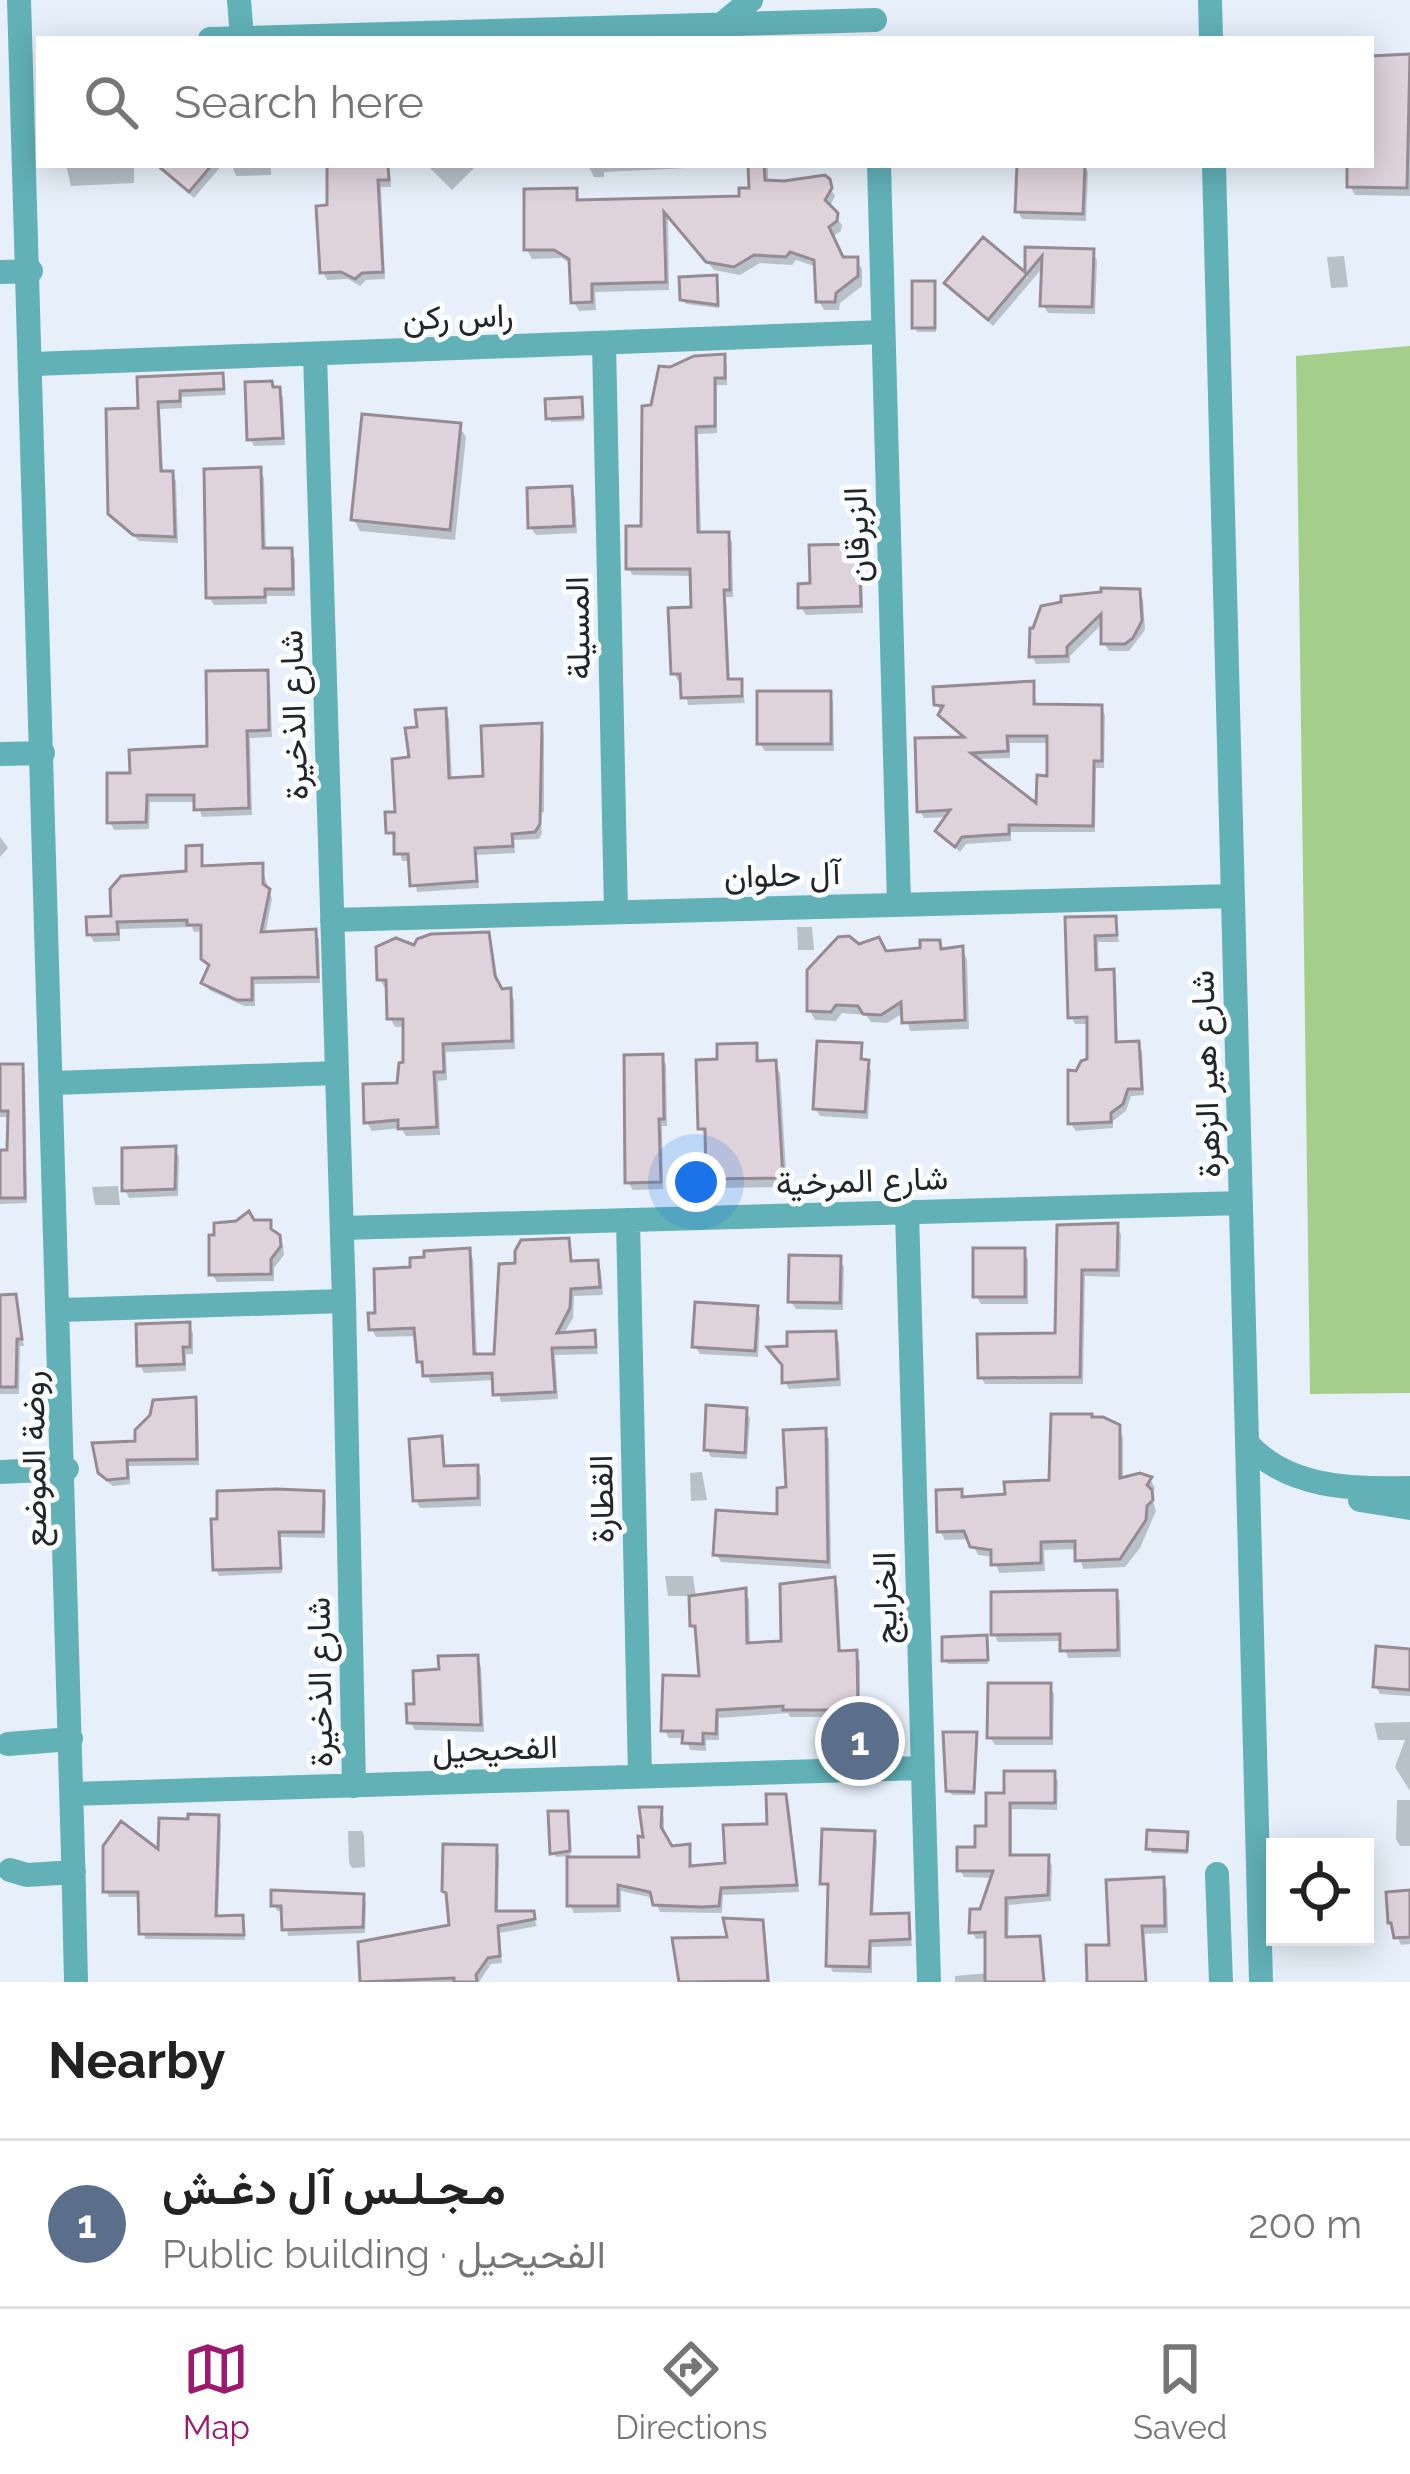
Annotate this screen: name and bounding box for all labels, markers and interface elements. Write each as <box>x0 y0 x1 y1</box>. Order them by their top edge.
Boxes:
search box <box>36 36 1374 168</box>
icon: search <box>78 69 144 135</box>
text: Search here <box>174 76 424 129</box>
street label: راس ركن <box>402 295 514 339</box>
street label: الزبرقان <box>835 487 879 583</box>
street label: المسيلة <box>557 576 598 680</box>
street label: شارع الذخيرة <box>271 629 319 801</box>
street label: آل حلوان <box>723 853 843 897</box>
street label: شارع هير الزهرة <box>1182 969 1232 1178</box>
your location <box>666 1152 726 1212</box>
street label: شارع المرخية <box>775 1158 949 1206</box>
street label: روضة الموضع <box>12 1370 58 1548</box>
street label: القطارة <box>581 1454 623 1544</box>
street label: الخرايج <box>864 1551 908 1645</box>
street label: شارع الذخيرة <box>299 1596 343 1767</box>
pin: 1 <box>821 1696 899 1786</box>
street label: الفحيحيل <box>432 1727 559 1770</box>
map controls <box>1266 1838 1374 1946</box>
button: locate <box>1266 1838 1374 1946</box>
text: Nearby <box>48 2030 225 2090</box>
text: مـجـلـس آل دغـش <box>162 2162 506 2215</box>
text: 1 <box>77 2201 97 2247</box>
text: 200 m <box>1248 2201 1362 2247</box>
text: Public building · الفحيحيل <box>162 2231 606 2277</box>
tab: Map <box>183 2336 250 2447</box>
tab: Directions <box>615 2336 768 2447</box>
tab: Saved <box>1133 2336 1227 2447</box>

